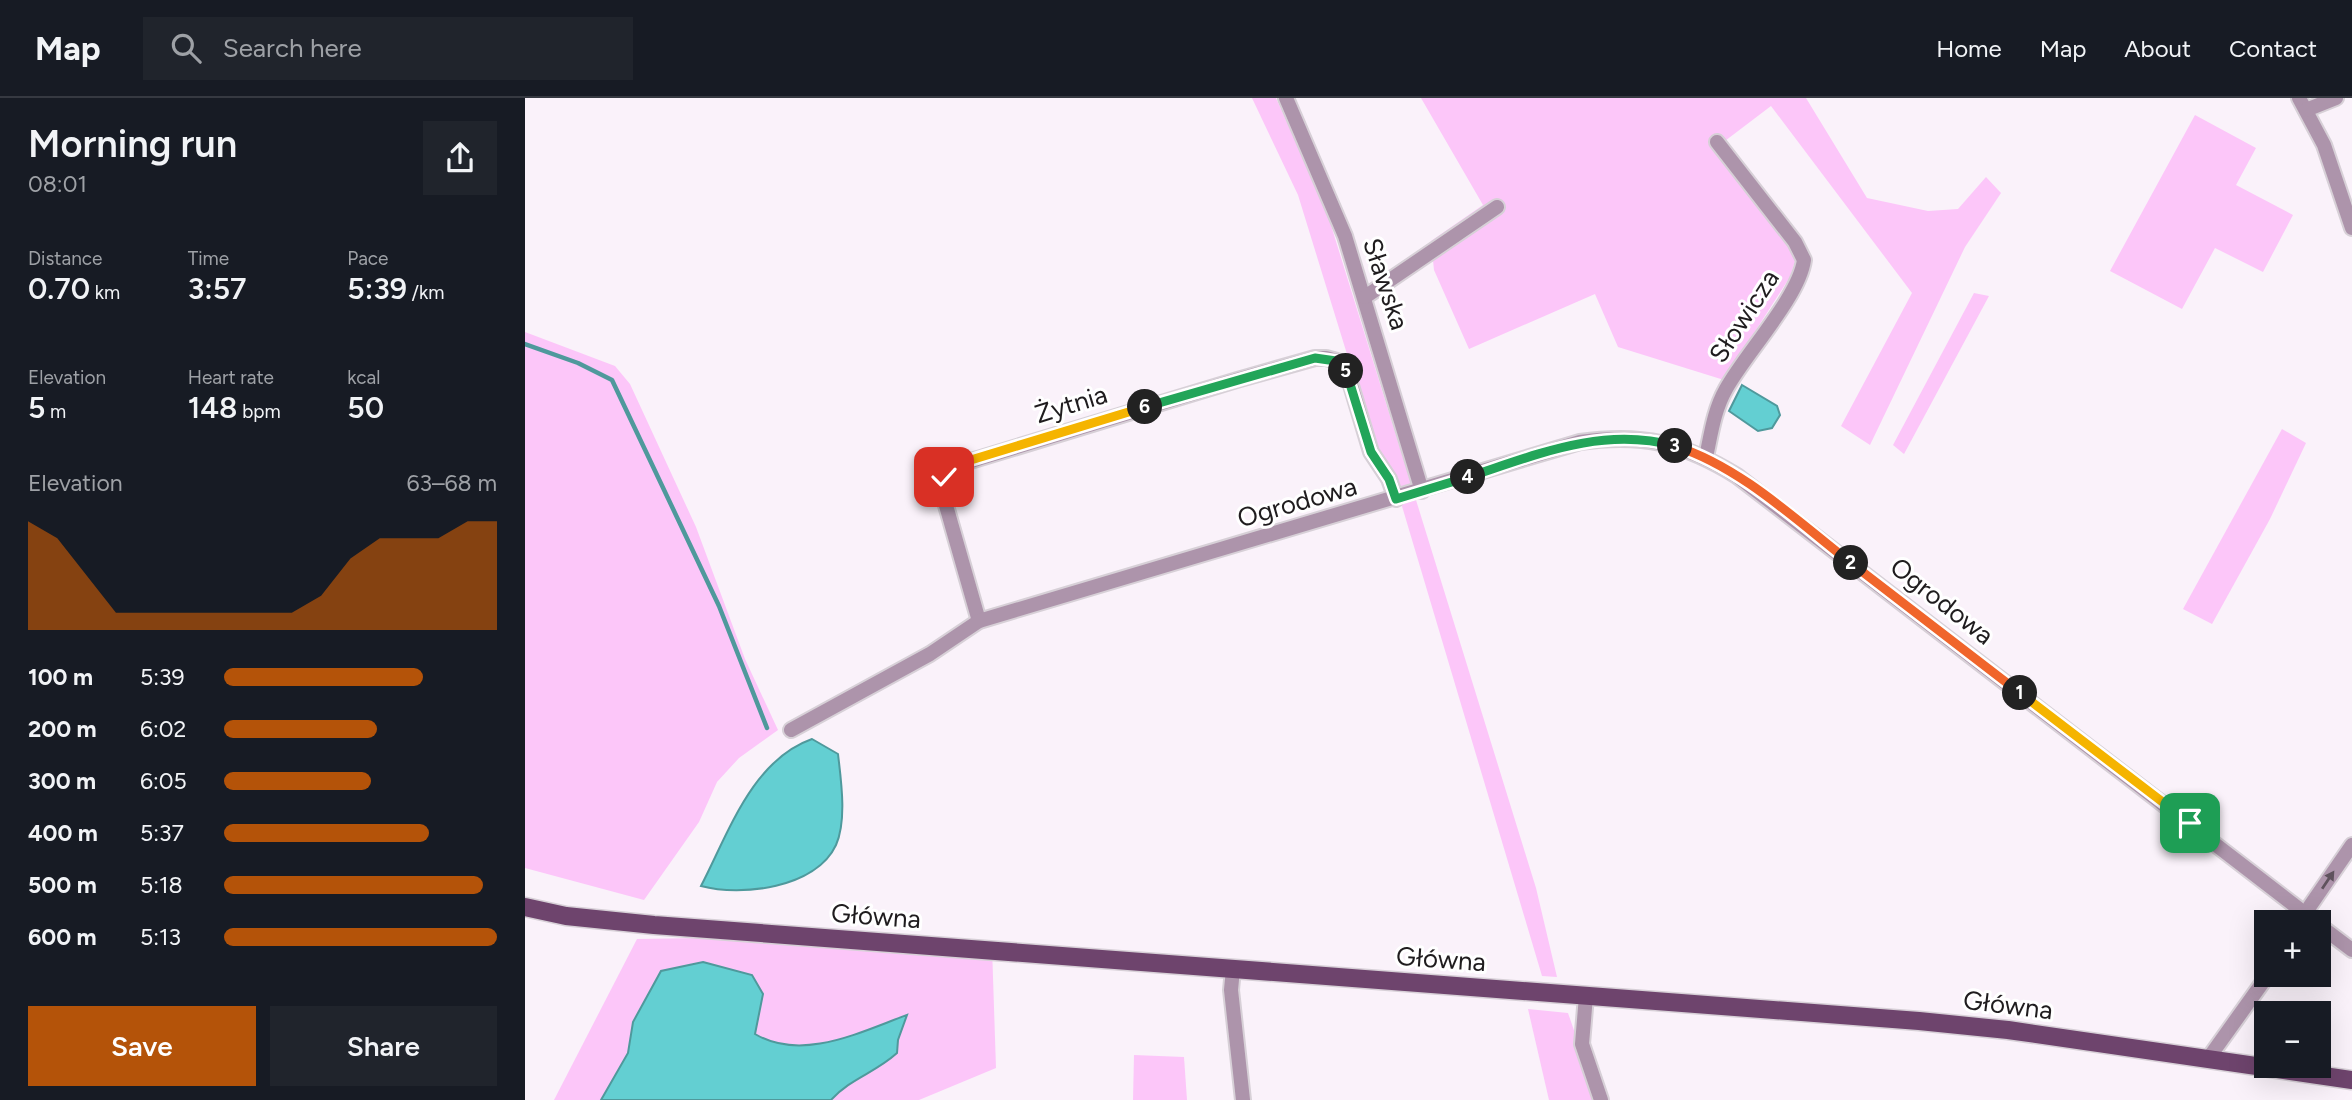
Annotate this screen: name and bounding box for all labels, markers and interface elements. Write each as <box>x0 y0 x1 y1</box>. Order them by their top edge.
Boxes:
search box <box>143 17 633 80</box>
text: Map <box>35 29 101 68</box>
icon: search <box>167 29 205 67</box>
text: Search here <box>223 32 362 64</box>
text: Home <box>1936 34 2002 63</box>
text: Map <box>2040 34 2086 63</box>
text: About <box>2124 34 2191 63</box>
text: Contact <box>2229 34 2317 63</box>
text: Morning run <box>28 121 237 167</box>
button: share <box>423 121 497 195</box>
text: 08:01 <box>28 170 87 198</box>
street label: Sławska <box>1356 234 1416 334</box>
text: Distance <box>28 247 102 270</box>
text: Time <box>188 247 229 270</box>
text: Pace <box>347 247 388 270</box>
street label: Słowicza <box>1702 263 1786 369</box>
text: 0.70 <box>28 270 90 307</box>
text: 3:57 <box>188 270 246 307</box>
text: 5:39 <box>347 270 407 307</box>
text: km <box>90 281 120 304</box>
text: /km <box>407 281 444 304</box>
pin: 5 <box>1329 354 1363 388</box>
text: 5 <box>1340 359 1351 382</box>
text: Elevation <box>28 366 106 389</box>
text: Heart rate <box>188 366 274 389</box>
text: kcal <box>347 366 381 389</box>
street label: Żytnia <box>1031 378 1111 430</box>
text: 5 <box>28 389 45 426</box>
text: 148 <box>188 389 237 426</box>
text: 50 <box>347 389 384 426</box>
pin: 6 <box>1127 390 1163 424</box>
text: 6 <box>1139 395 1150 418</box>
text: m <box>45 400 66 423</box>
text: bpm <box>237 400 281 423</box>
pin: 3 <box>1657 428 1693 464</box>
text: 3 <box>1669 434 1680 457</box>
pin <box>914 447 974 507</box>
icon: check <box>925 458 963 496</box>
pin: 4 <box>1451 460 1485 494</box>
text: 4 <box>1461 465 1474 488</box>
text: Elevation <box>28 469 123 497</box>
text: 63–68 m <box>406 469 497 497</box>
street label: Ogrodowa <box>1234 470 1360 534</box>
pin: 2 <box>1833 546 1869 580</box>
text: 2 <box>1845 551 1856 574</box>
street label: Ogrodowa <box>1884 551 2000 651</box>
text: 100 m <box>28 663 93 691</box>
text: 5:39 <box>140 663 185 691</box>
pin: 1 <box>2003 676 2037 710</box>
text: 1 <box>2015 681 2024 704</box>
text: 200 m <box>28 715 97 743</box>
text: 6:02 <box>140 715 186 743</box>
text: 300 m <box>28 767 96 795</box>
text: 6:05 <box>140 767 187 795</box>
pin <box>2160 793 2220 853</box>
icon: arrive <box>2171 804 2209 842</box>
text: 400 m <box>28 819 98 847</box>
text: 5:37 <box>140 819 184 847</box>
text: 500 m <box>28 871 97 899</box>
text: 5:18 <box>140 871 183 899</box>
one-way arrow <box>2321 871 2335 889</box>
street label: Główna <box>830 897 922 935</box>
map controls <box>2254 910 2331 1078</box>
button: + <box>2254 910 2331 987</box>
text: 600 m <box>28 923 97 951</box>
text: 5:13 <box>140 923 181 951</box>
street label: Główna <box>1395 940 1487 978</box>
street label: Główna <box>1961 984 2055 1026</box>
button: − <box>2254 1001 2331 1078</box>
button: Save <box>28 1006 256 1086</box>
button: Share <box>270 1006 497 1086</box>

